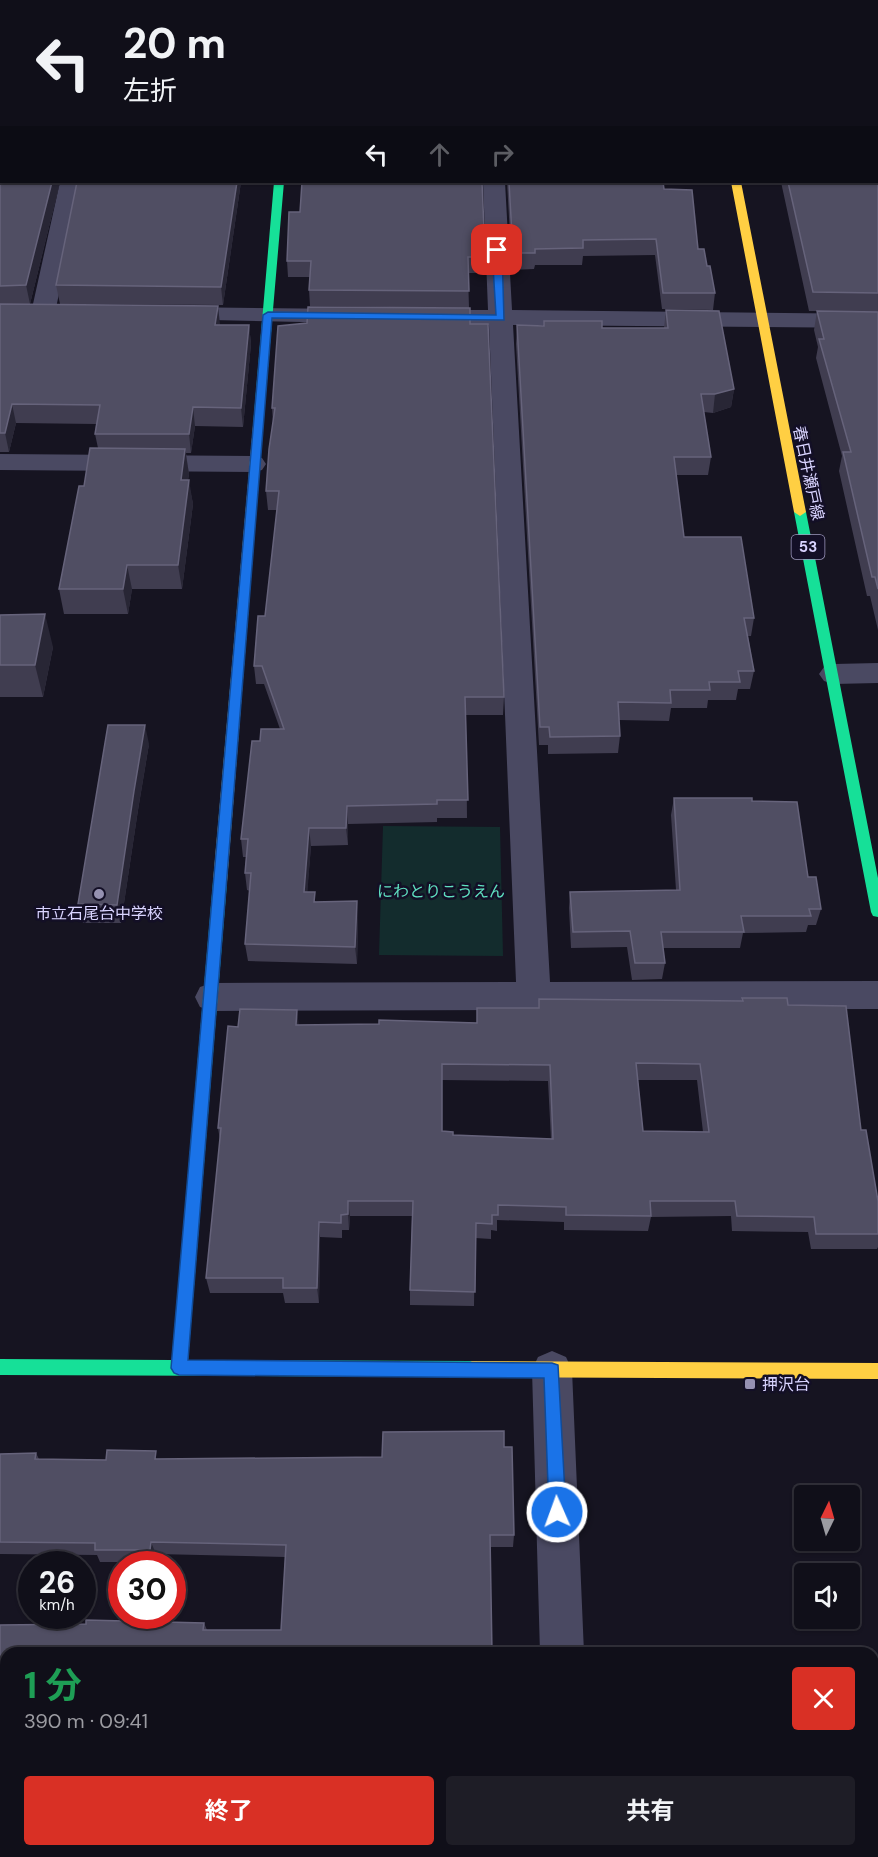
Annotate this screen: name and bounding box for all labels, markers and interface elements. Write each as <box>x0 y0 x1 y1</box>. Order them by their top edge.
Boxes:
text: 20 m <box>123 16 226 71</box>
icon: left <box>24 24 102 102</box>
text: 左折 <box>123 73 177 108</box>
icon: left <box>360 138 393 171</box>
icon: ahead <box>423 138 456 171</box>
icon: right <box>486 138 519 171</box>
pin <box>471 224 522 275</box>
icon: arrive <box>480 233 513 266</box>
street label: 春日井瀬戸線 <box>788 424 829 522</box>
road number: 53 <box>792 535 824 559</box>
park label: にわとりこうえん <box>377 881 505 902</box>
marker: 市立石尾台中学校 <box>92 887 106 901</box>
place label: 市立石尾台中学校 <box>35 903 163 924</box>
place label: 押沢台 <box>762 1374 810 1395</box>
marker: 押沢台 <box>743 1377 757 1391</box>
position arrow <box>525 1480 589 1544</box>
north arrow <box>794 1485 860 1551</box>
map controls <box>794 1485 860 1629</box>
speed limit sign: 30 <box>108 1551 186 1629</box>
text: 26 <box>39 1563 75 1602</box>
button: sound <box>794 1563 860 1629</box>
text: km/h <box>39 1595 75 1615</box>
text: 1 分 <box>24 1662 82 1709</box>
button: close <box>792 1667 855 1730</box>
text: 390 m · 09:41 <box>24 1708 148 1734</box>
button: 終了 <box>24 1776 434 1845</box>
button: 共有 <box>446 1776 855 1845</box>

